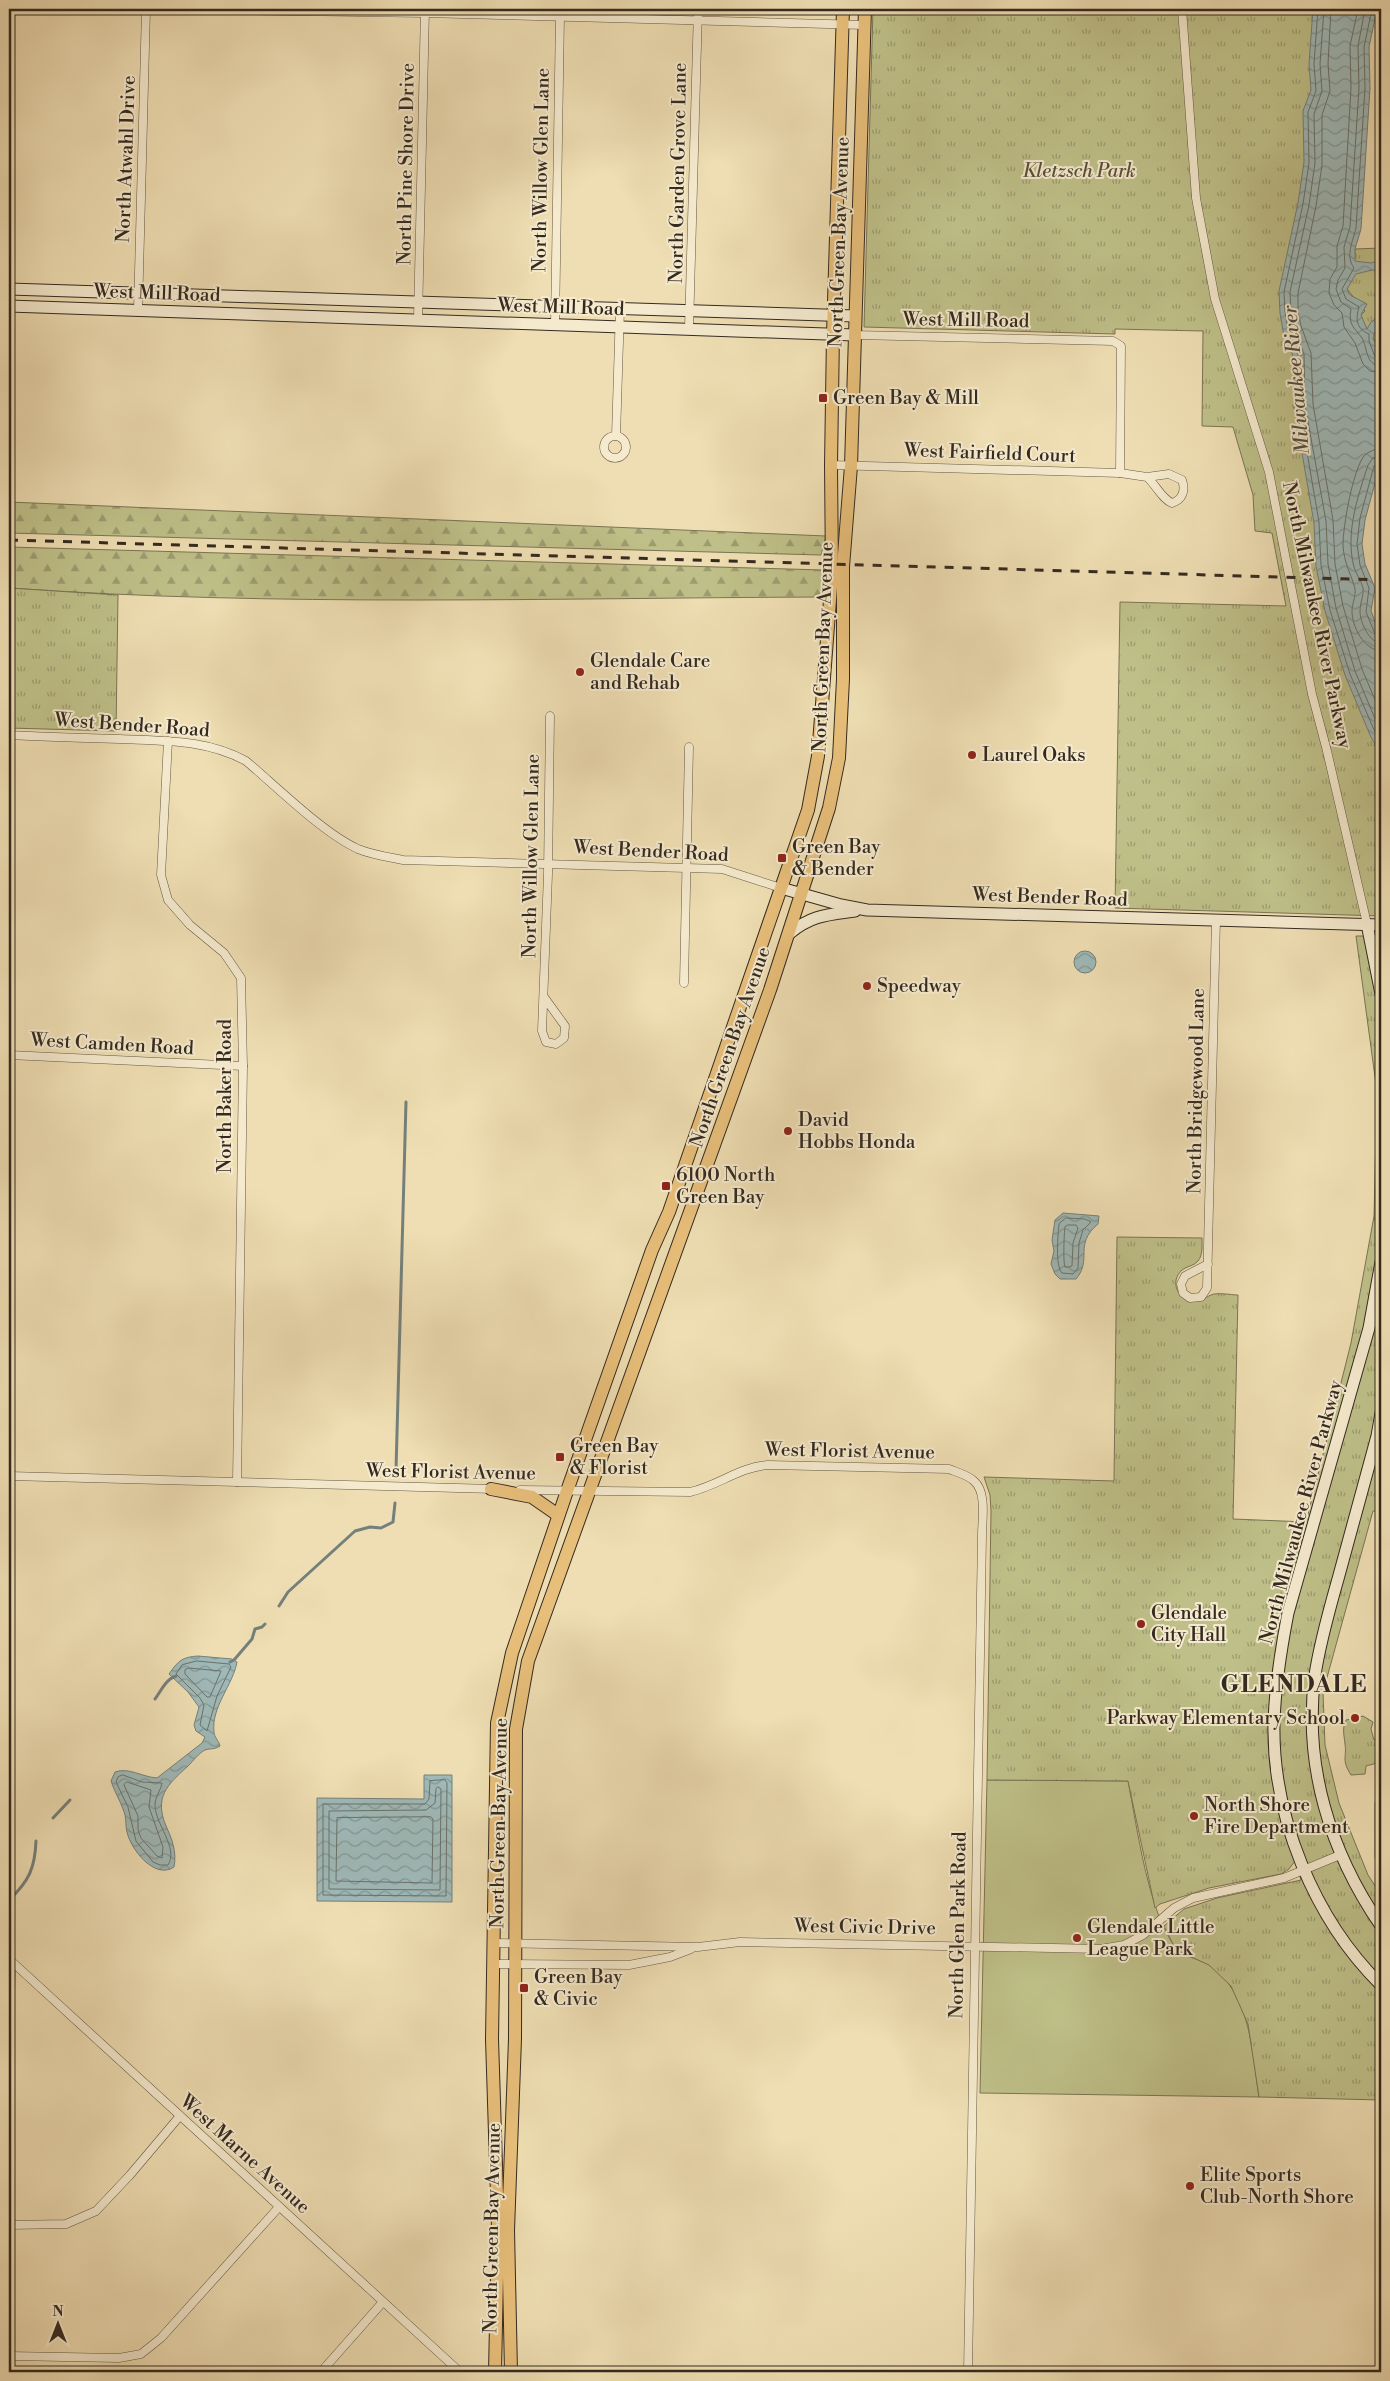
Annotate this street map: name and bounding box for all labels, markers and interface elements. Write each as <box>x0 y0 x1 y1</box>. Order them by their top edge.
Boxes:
street label: North Garden Grove Lane <box>664 62 692 284</box>
street label: North Pine Shore Drive <box>392 63 420 265</box>
street label: North Willow Glen Lane <box>527 68 555 272</box>
street label: North Atwahl Drive <box>111 75 141 243</box>
street label: North Green Bay Avenue <box>823 136 855 348</box>
park label: Kletzsch Park <box>1022 159 1136 183</box>
street label: West Mill Road <box>92 279 221 307</box>
street label: West Mill Road <box>496 293 625 321</box>
water label: Milwaukee River <box>1278 304 1316 456</box>
street label: West Mill Road <box>901 307 1030 333</box>
place label: Green Bay & Mill <box>833 386 979 410</box>
marker: Green Bay & Mill <box>817 392 829 404</box>
street label: West Fairfield Court <box>903 438 1077 468</box>
street label: North Milwaukee River Parkway <box>1277 479 1357 751</box>
street label: North Green Bay Avenue <box>807 541 839 753</box>
place label: Glendale Care and Rehab <box>590 649 710 695</box>
marker: Glendale Care and Rehab <box>574 666 586 678</box>
street label: West Bender Road <box>53 708 211 742</box>
place label: Laurel Oaks <box>982 743 1086 767</box>
marker: Laurel Oaks <box>966 749 978 761</box>
street label: North Willow Glen Lane <box>517 754 545 958</box>
street label: West Bender Road <box>572 835 730 867</box>
place label: Green Bay & Bender <box>792 835 881 881</box>
marker: Green Bay & Bender <box>776 852 788 864</box>
street label: West Bender Road <box>971 882 1128 912</box>
street label: North Green Bay Avenue <box>684 944 776 1150</box>
place label: Speedway <box>877 974 962 998</box>
marker: Speedway <box>861 980 873 992</box>
street label: North Bridgewood Lane <box>1182 988 1210 1194</box>
street label: North Baker Road <box>213 1019 237 1173</box>
street label: West Camden Road <box>29 1028 195 1060</box>
place label: David Hobbs Honda <box>798 1108 916 1154</box>
marker: David Hobbs Honda <box>782 1125 794 1137</box>
place label: 6100 North Green Bay <box>676 1163 775 1209</box>
marker: 6100 North Green Bay <box>660 1180 672 1192</box>
street label: North Milwaukee River Parkway <box>1254 1377 1348 1647</box>
place label: Green Bay & Florist <box>570 1434 659 1480</box>
street label: West Florist Avenue <box>764 1437 935 1464</box>
marker: Green Bay & Florist <box>554 1451 566 1463</box>
street label: West Florist Avenue <box>365 1458 536 1485</box>
place label: Glendale City Hall <box>1151 1601 1227 1647</box>
marker: Glendale City Hall <box>1135 1618 1147 1630</box>
district label: GLENDALE <box>1220 1670 1368 1700</box>
place label: Parkway Elementary School <box>1106 1706 1345 1730</box>
marker: Parkway Elementary School <box>1349 1712 1361 1724</box>
street label: North Green Bay Avenue <box>485 1718 513 1928</box>
place label: North Shore Fire Department <box>1204 1793 1349 1839</box>
marker: North Shore Fire Department <box>1188 1810 1200 1822</box>
street label: North Glen Park Road <box>944 1831 972 2019</box>
street label: West Civic Drive <box>793 1914 936 1940</box>
place label: Glendale Little League Park <box>1087 1915 1215 1961</box>
marker: Glendale Little League Park <box>1071 1932 1083 1944</box>
place label: Green Bay & Civic <box>534 1965 623 2011</box>
marker: Green Bay & Civic <box>518 1982 530 1994</box>
street label: West Marne Avenue <box>174 2089 315 2219</box>
street label: North Green Bay Avenue <box>478 2123 506 2333</box>
place label: Elite Sports Club-North Shore <box>1200 2163 1354 2209</box>
marker: Elite Sports Club-North Shore <box>1184 2180 1196 2192</box>
north arrow <box>32 2298 82 2348</box>
text: N <box>52 2303 64 2321</box>

